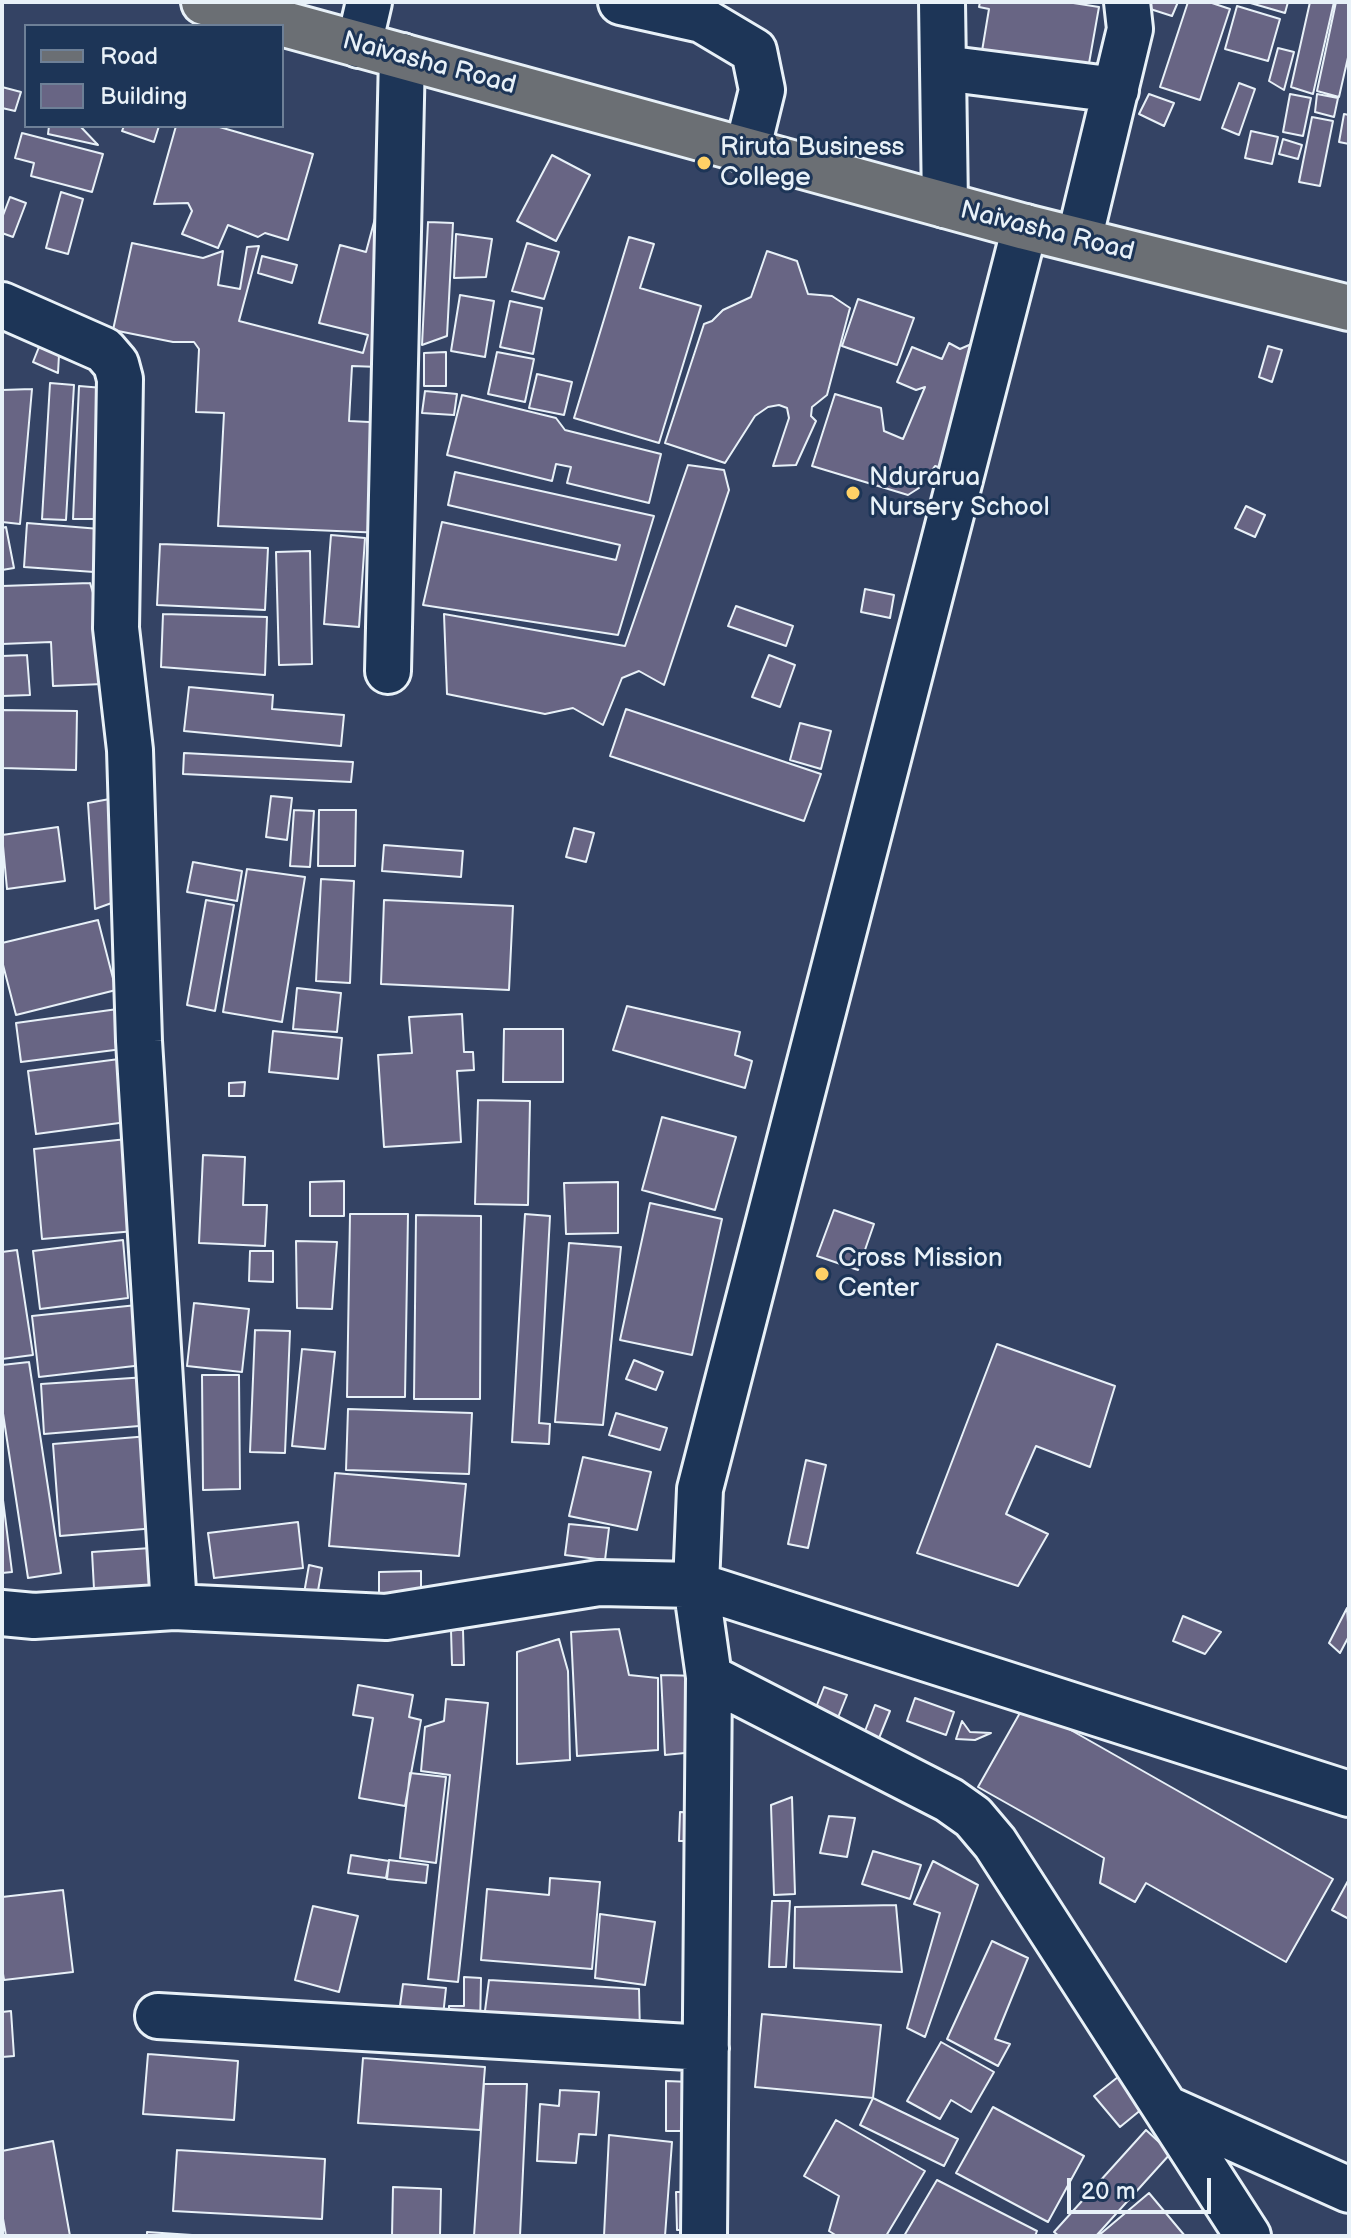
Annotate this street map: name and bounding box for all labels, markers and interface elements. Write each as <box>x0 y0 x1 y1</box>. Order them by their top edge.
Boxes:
legend <box>24 24 284 128</box>
street label: Naivasha Road <box>339 26 519 102</box>
text: Road <box>100 42 158 71</box>
text: Building <box>100 82 187 111</box>
place label: Riruta Business College <box>720 132 904 194</box>
marker: Riruta Business College <box>695 154 713 172</box>
street label: Naivasha Road <box>957 195 1137 269</box>
place label: Ndurarua Nursery School <box>869 462 1049 524</box>
marker: Ndurarua Nursery School <box>844 484 862 502</box>
place label: Cross Mission Center <box>838 1243 1003 1304</box>
marker: Cross Mission Center <box>813 1265 831 1283</box>
scale bar <box>1071 2162 1215 2212</box>
text: 20 m <box>1081 2177 1136 2206</box>

